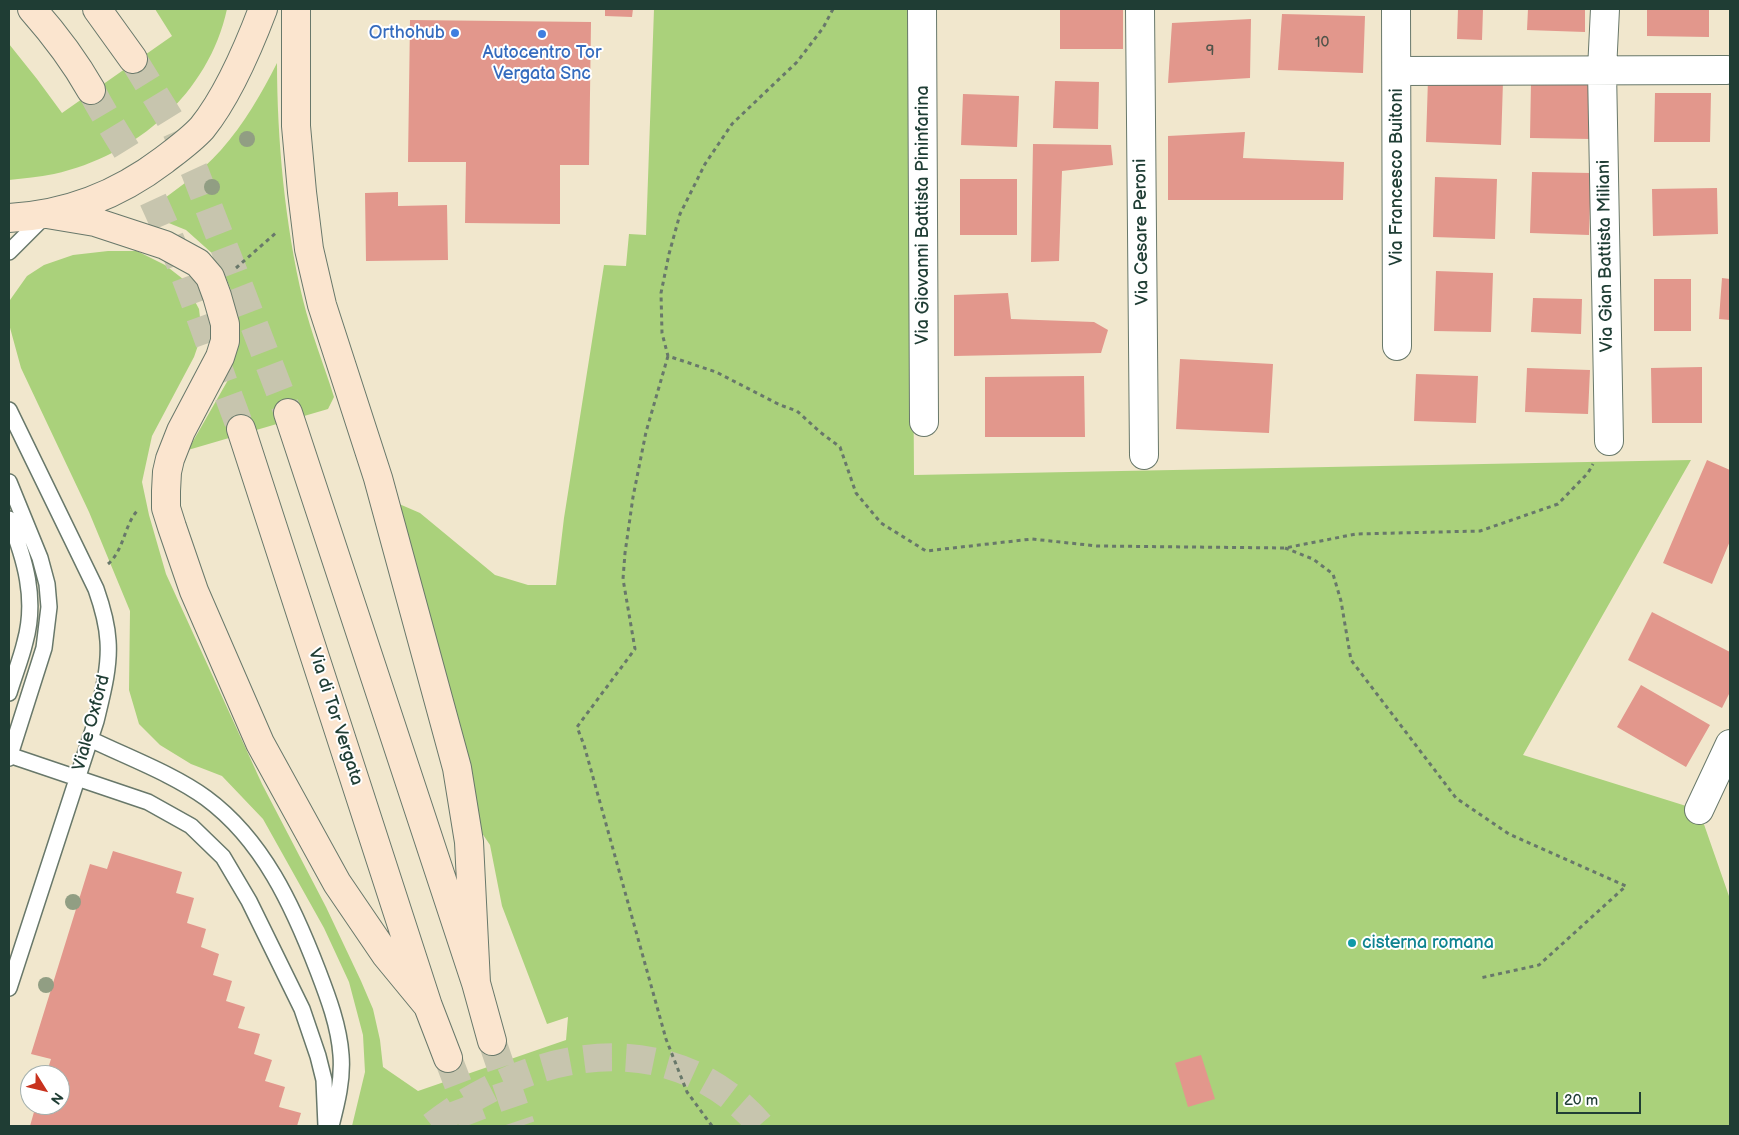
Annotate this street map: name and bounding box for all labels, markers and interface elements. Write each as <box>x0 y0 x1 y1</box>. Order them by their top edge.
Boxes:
place label: Orthohub <box>369 22 445 44</box>
marker: Orthohub <box>449 27 461 39</box>
marker: Autocentro Tor Vergata Snc <box>536 28 548 40</box>
house number: 10 <box>1315 34 1329 52</box>
place label: Autocentro Tor Vergata Snc <box>483 42 601 84</box>
house number: 9 <box>1206 42 1214 60</box>
street label: Via Giovanni Battista Pininfarina <box>912 85 934 345</box>
street label: Via Francesco Buitoni <box>1386 88 1408 266</box>
street label: Via Cesare Peroni <box>1130 159 1154 305</box>
street label: Via Gian Battista Miliani <box>1594 160 1618 352</box>
street label: Via di Tor Vergata <box>303 646 367 788</box>
street label: Viale Oxford <box>69 673 115 773</box>
place label: cisterna romana <box>1362 932 1494 954</box>
marker: cisterna romana <box>1346 937 1358 949</box>
north arrow <box>20 1065 70 1115</box>
scale bar <box>1559 1082 1644 1114</box>
text: N <box>47 1089 67 1108</box>
text: 20 m <box>1564 1091 1598 1110</box>

